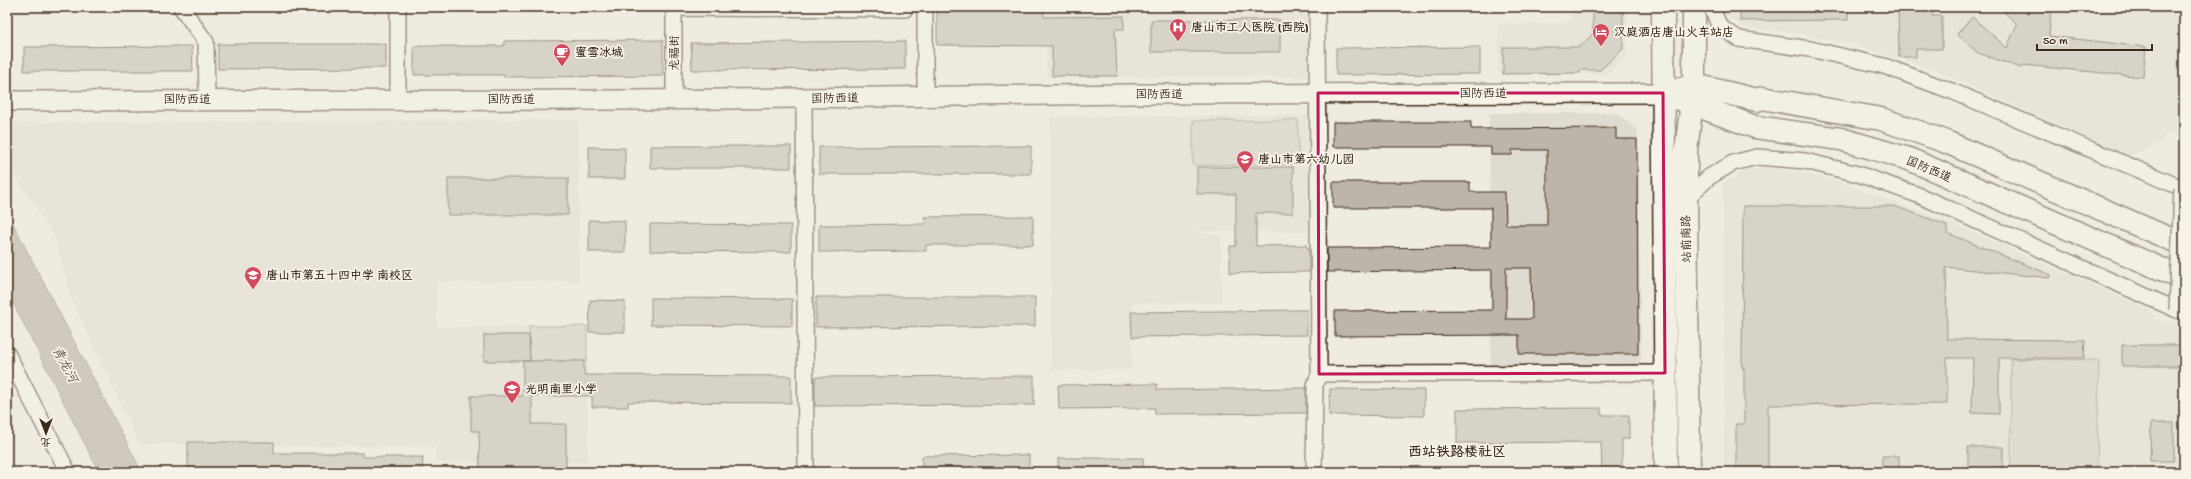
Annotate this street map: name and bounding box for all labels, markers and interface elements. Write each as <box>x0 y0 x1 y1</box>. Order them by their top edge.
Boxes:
hospital icon: 唐山市工人医院 (西院) <box>1168 17 1188 42</box>
place label: 唐山市工人医院 (西院) <box>1191 20 1309 36</box>
hotel icon: 汉庭酒店唐山火车站店 <box>1591 22 1611 47</box>
place label: 汉庭酒店唐山火车站店 <box>1614 26 1734 41</box>
scale bar <box>2037 26 2152 52</box>
street label: 龙福街 <box>668 35 683 71</box>
text: 50 m <box>2043 35 2068 49</box>
cafe icon: 蜜雪冰城 <box>552 42 572 67</box>
place label: 蜜雪冰城 <box>575 46 623 61</box>
street label: 国防西道 <box>1459 87 1507 102</box>
street label: 国防西道 <box>1135 88 1183 103</box>
street label: 国防西道 <box>811 92 859 107</box>
street label: 国防西道 <box>163 93 211 108</box>
street label: 国防西道 <box>487 93 535 108</box>
school or university icon: 唐山市第六幼儿园 <box>1235 149 1255 174</box>
place label: 唐山市第六幼儿园 <box>1258 153 1354 168</box>
street label: 国防西道 <box>1903 154 1953 187</box>
street label: 站前南路 <box>1680 215 1695 263</box>
school or university icon: 唐山市第五十四中学 南校区 <box>243 265 263 290</box>
place label: 唐山市第五十四中学 南校区 <box>266 269 413 284</box>
water label: 青龙河 <box>48 344 81 388</box>
school or university icon: 光明南里小学 <box>502 379 522 404</box>
place label: 光明南里小学 <box>525 383 597 398</box>
north arrow <box>26 413 66 453</box>
text: 北 <box>41 435 52 447</box>
district label: 西站铁路楼社区 <box>1408 444 1506 462</box>

